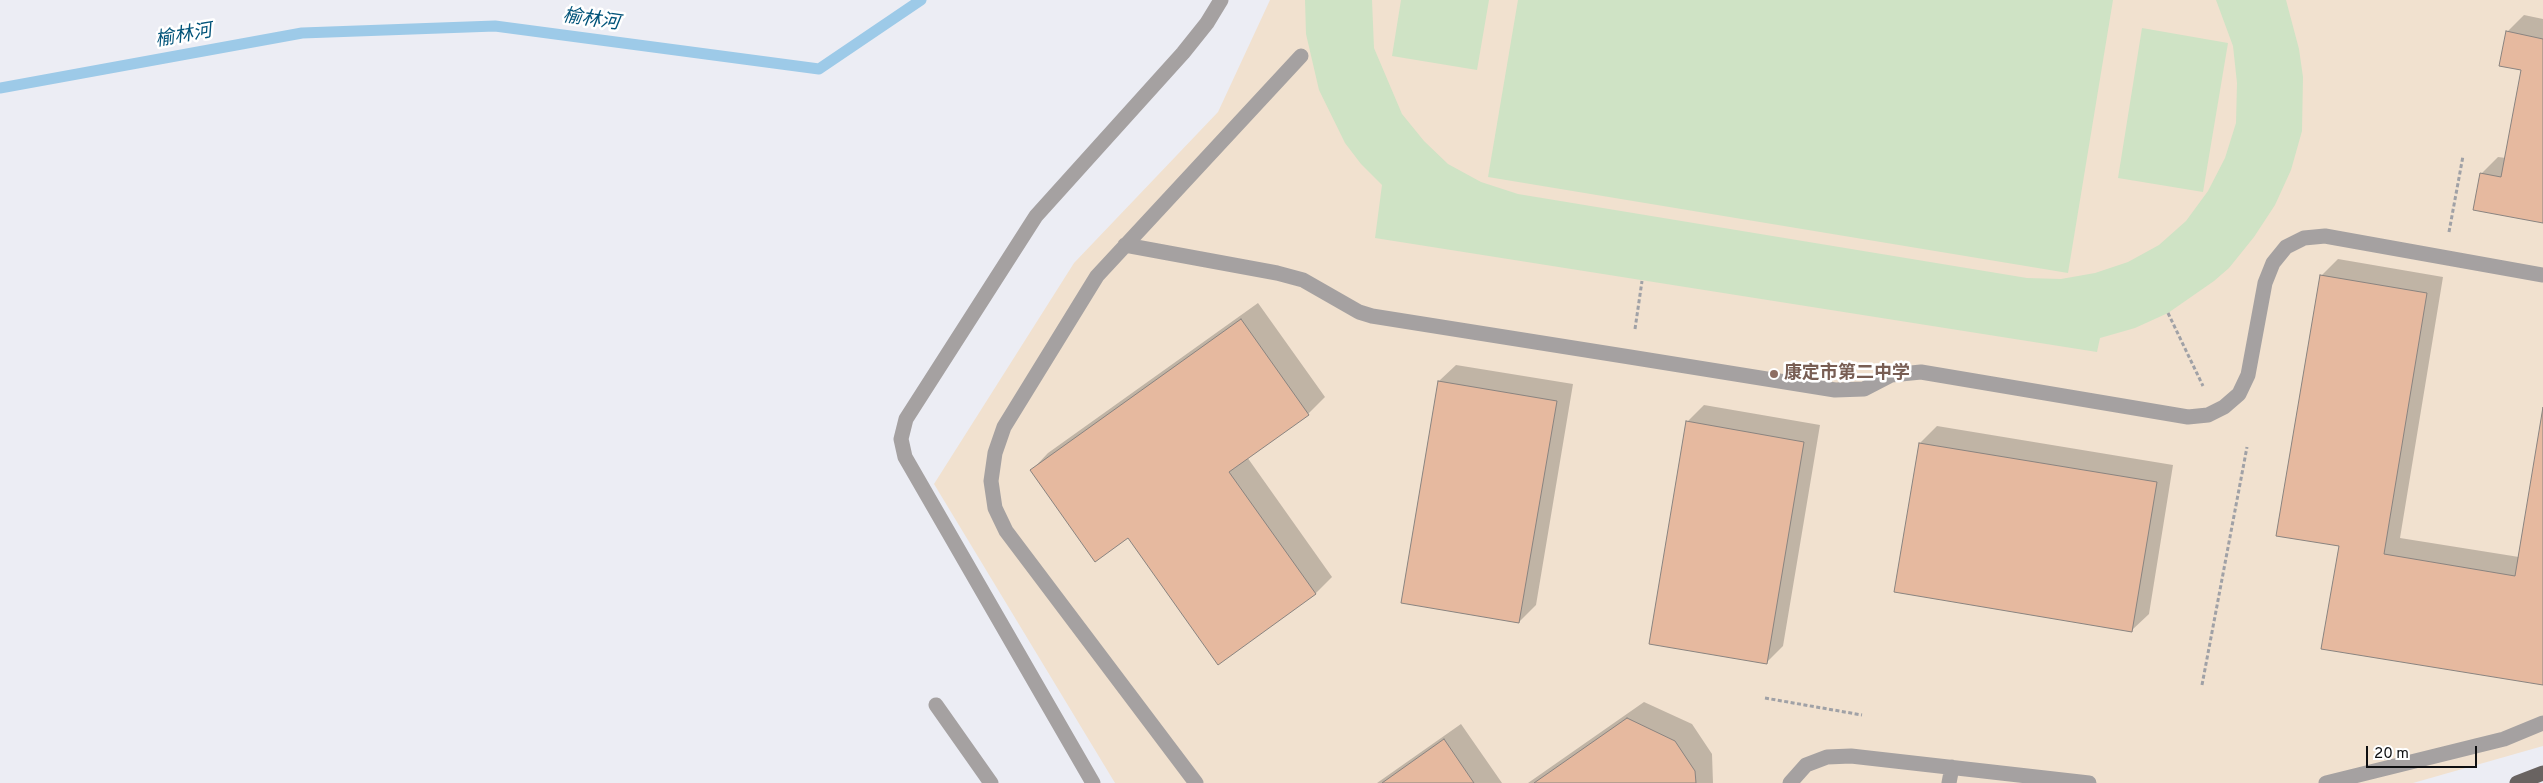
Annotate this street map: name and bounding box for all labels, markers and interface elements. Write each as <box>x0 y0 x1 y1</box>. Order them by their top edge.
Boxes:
water label: 榆林河 <box>561 6 621 36</box>
water label: 榆林河 <box>154 21 214 53</box>
place label: 康定市第二中学 <box>1784 363 1910 385</box>
marker: 康定市第二中学 <box>1768 368 1780 380</box>
scale bar <box>2368 736 2479 768</box>
text: 20 m <box>2374 745 2409 764</box>

